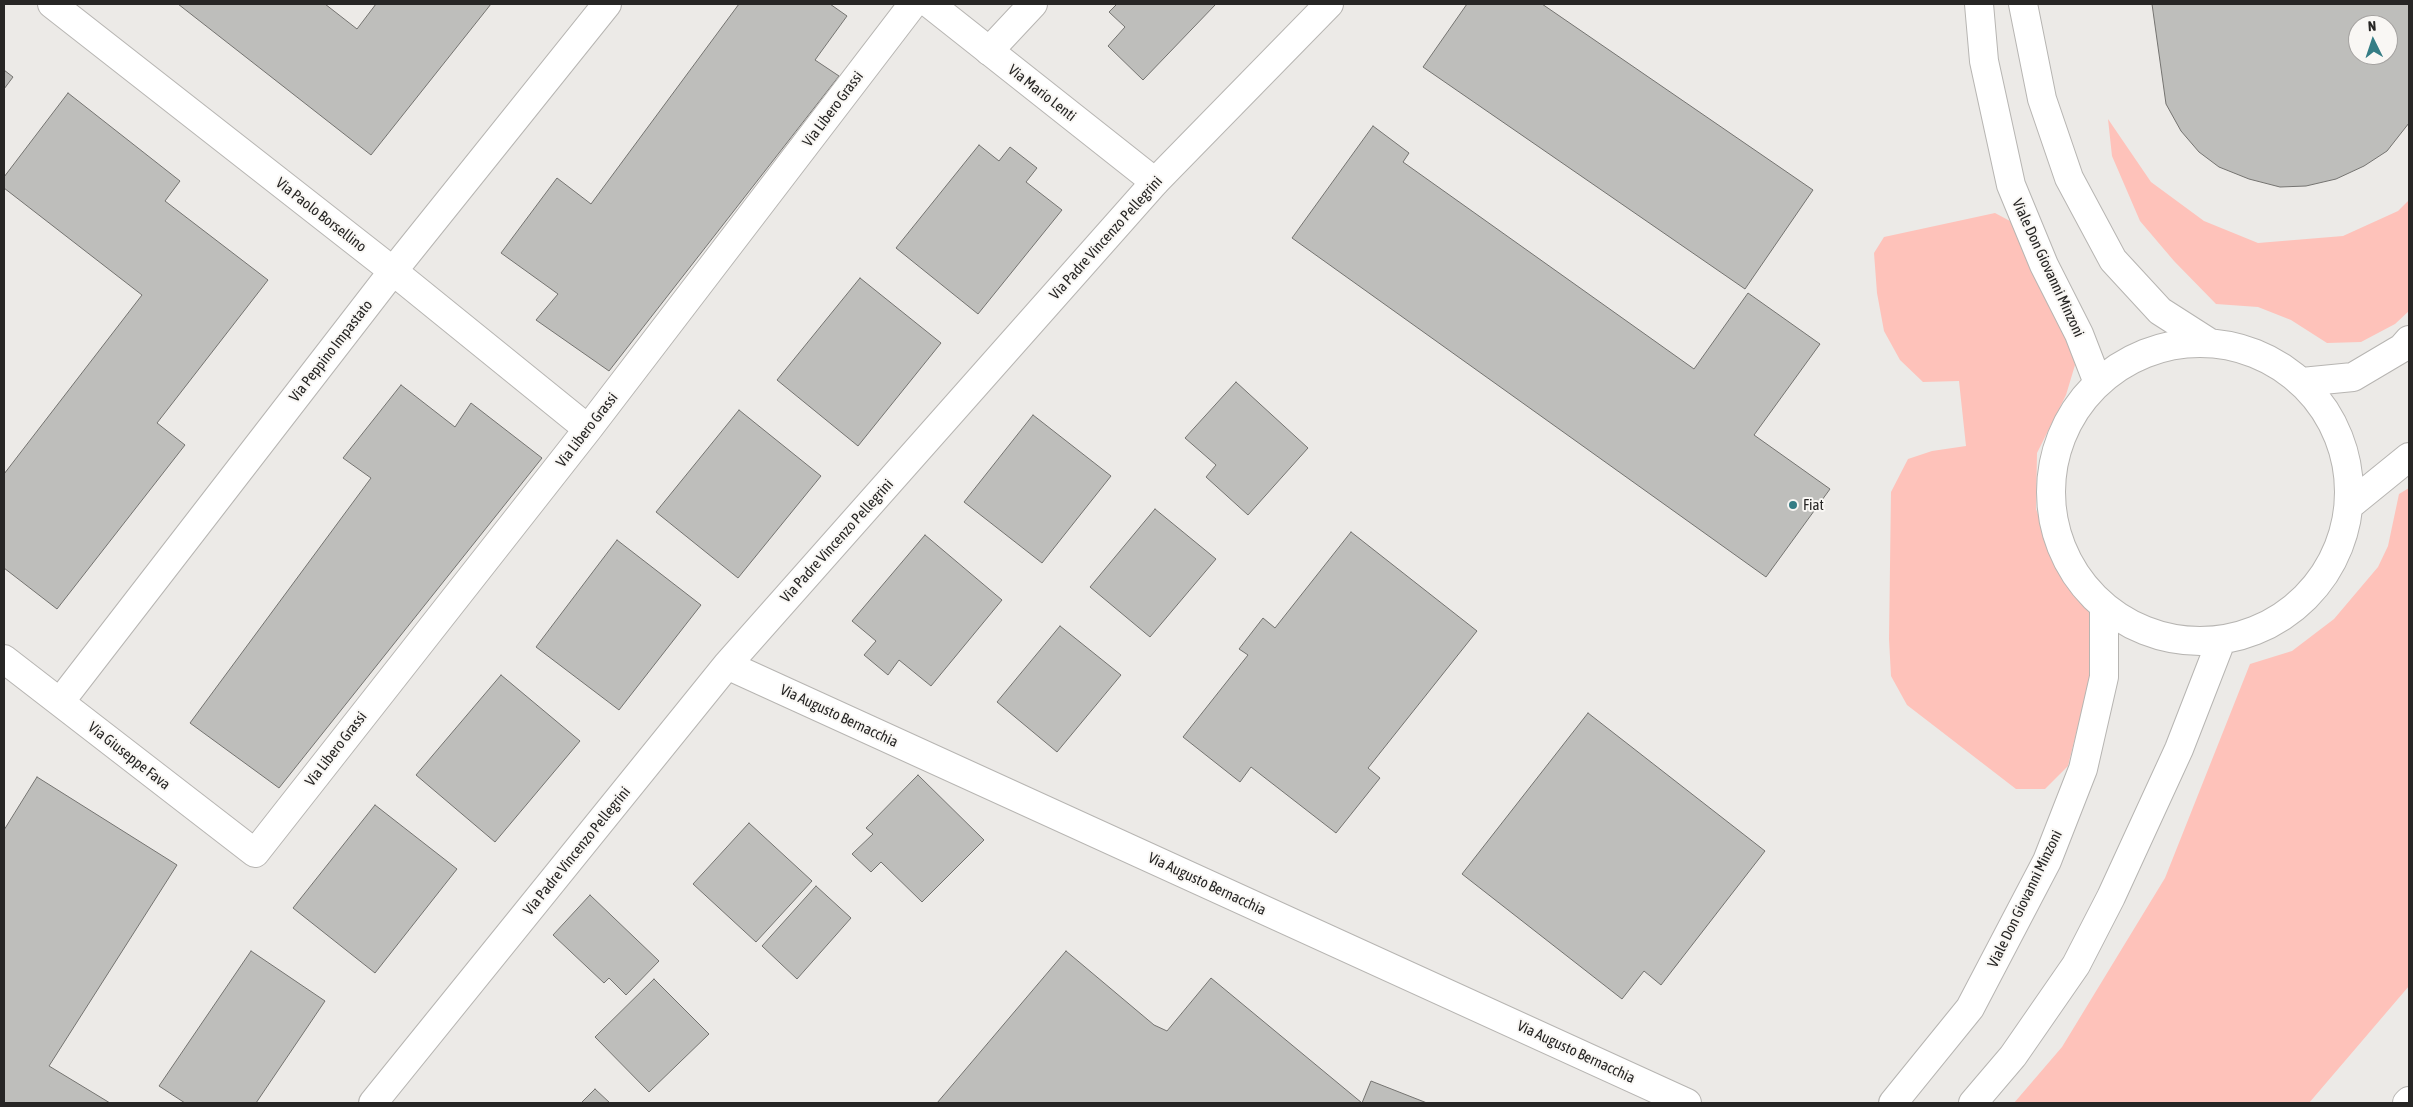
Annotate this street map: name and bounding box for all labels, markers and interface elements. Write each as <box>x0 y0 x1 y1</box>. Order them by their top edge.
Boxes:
north arrow <box>2348 15 2398 65</box>
text: N <box>2367 18 2377 34</box>
street label: Via Mario Lenti <box>1004 61 1080 125</box>
street label: Via Libero Grassi <box>799 68 867 150</box>
street label: Via Padre Vincenzo Pellegrini <box>1046 173 1166 303</box>
street label: Via Paolo Borsellino <box>272 174 370 256</box>
street label: Viale Don Giovanni Minzoni <box>2008 196 2088 340</box>
street label: Via Peppino Impastato <box>286 296 376 406</box>
street label: Via Libero Grassi <box>552 389 622 471</box>
street label: Via Padre Vincenzo Pellegrini <box>777 476 897 606</box>
place label: Fiat <box>1803 496 1824 514</box>
marker: Fiat <box>1787 499 1799 511</box>
street label: Via Augusto Bernacchia <box>777 681 901 751</box>
street label: Via Libero Grassi <box>301 708 371 790</box>
street label: Via Giuseppe Fava <box>84 718 174 794</box>
street label: Via Padre Vincenzo Pellegrini <box>520 783 634 919</box>
street label: Viale Don Giovanni Minzoni <box>1984 827 2066 971</box>
street label: Via Augusto Bernacchia <box>1145 849 1269 919</box>
street label: Via Augusto Bernacchia <box>1514 1017 1638 1087</box>

